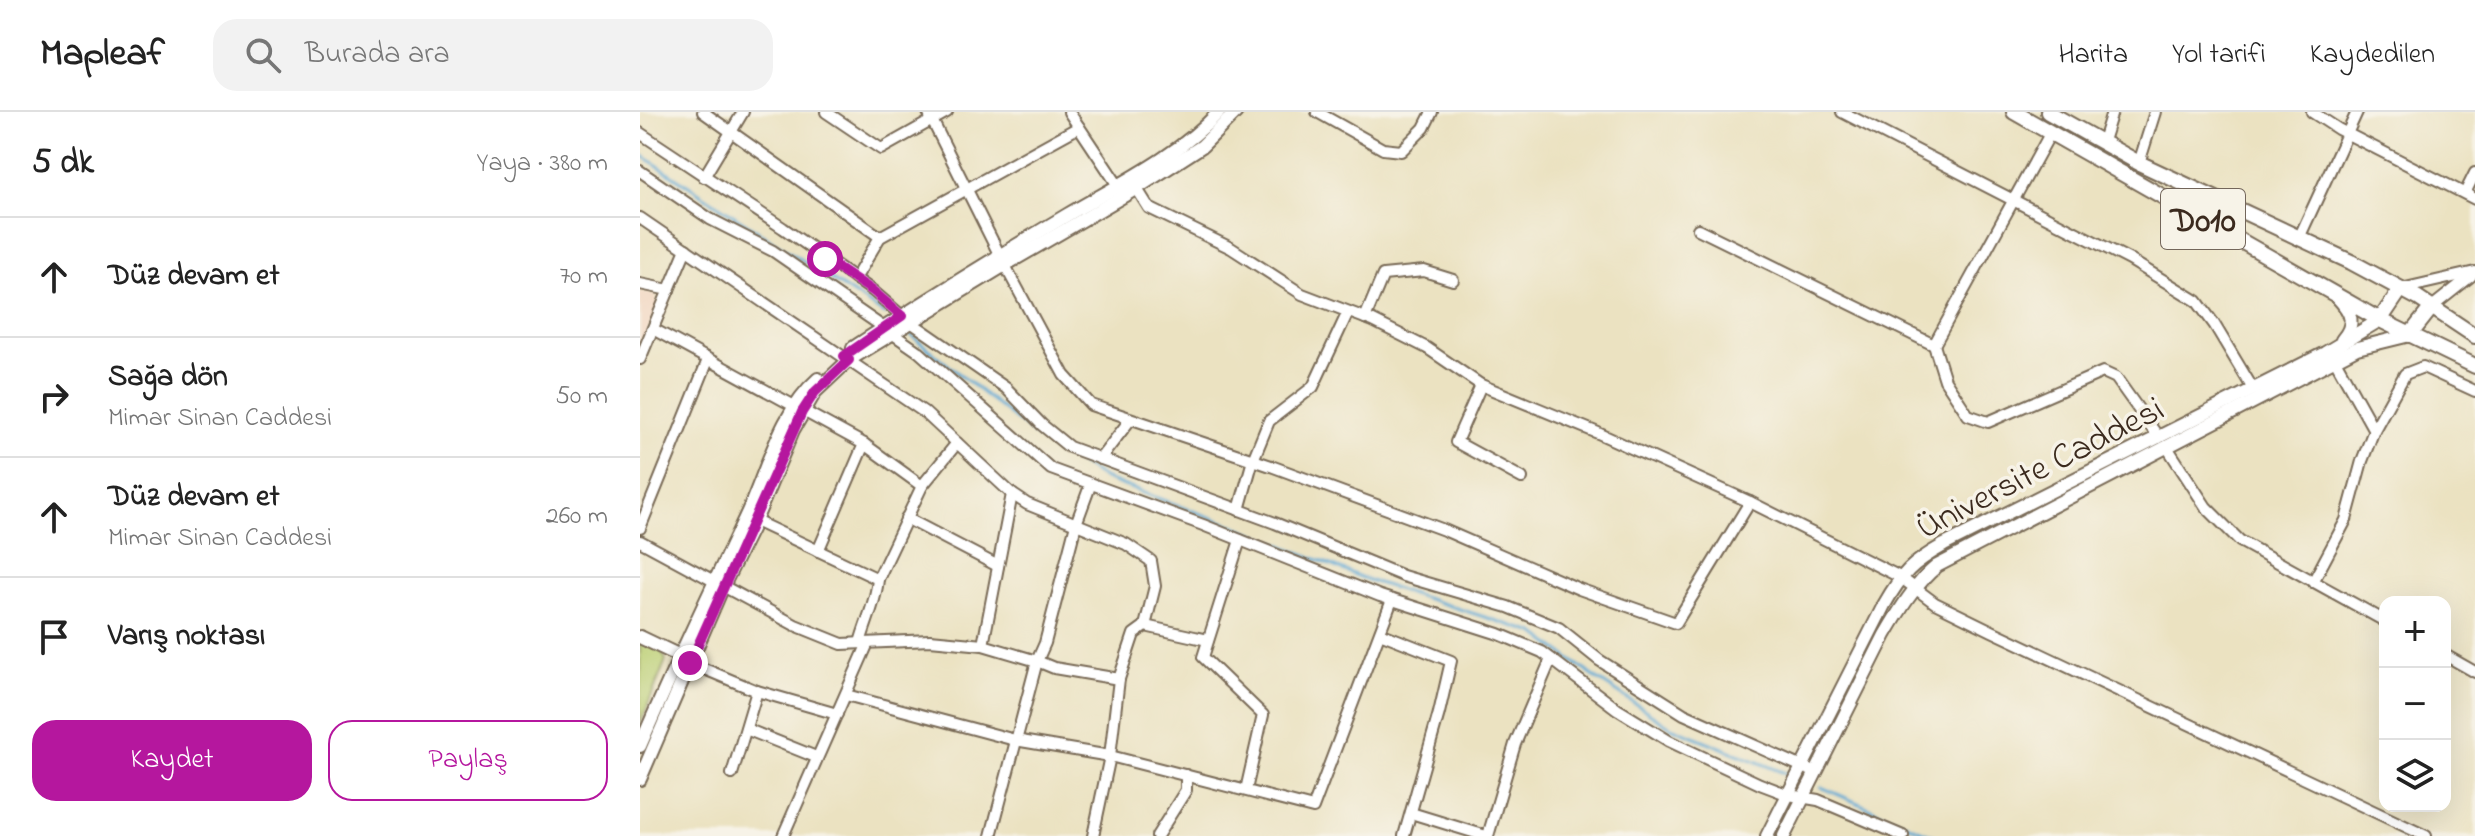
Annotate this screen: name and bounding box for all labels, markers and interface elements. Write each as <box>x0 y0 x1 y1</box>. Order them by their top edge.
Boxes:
search box <box>213 19 773 91</box>
text: Mapleaf <box>40 27 165 83</box>
icon: search <box>241 33 285 77</box>
text: Burada ara <box>305 33 450 77</box>
text: Harita <box>2058 35 2128 76</box>
text: Yol tarifi <box>2172 35 2266 76</box>
text: Kaydedilen <box>2310 35 2435 76</box>
text: 5 dk <box>32 139 94 189</box>
text: Yaya · 380 m <box>477 145 608 183</box>
road number: D010 <box>2161 189 2245 249</box>
route start <box>807 241 843 277</box>
icon: ahead <box>32 255 76 299</box>
text: Düz devam et <box>108 255 280 299</box>
text: 70 m <box>559 258 608 296</box>
text: Sağa dön <box>108 356 228 400</box>
icon: right <box>32 375 76 419</box>
text: 50 m <box>555 378 608 416</box>
street label: Üniversite Caddesi <box>1908 385 2174 555</box>
text: Mimar Sinan Caddesi <box>108 400 332 438</box>
text: Düz devam et <box>108 476 280 520</box>
icon: ahead <box>32 495 76 539</box>
text: 260 m <box>546 498 608 536</box>
text: Mimar Sinan Caddesi <box>108 520 332 558</box>
map controls <box>2379 596 2451 812</box>
button: + <box>2379 596 2451 668</box>
icon: arrive <box>32 615 76 659</box>
text: Varış noktası <box>108 615 265 659</box>
route end <box>672 645 708 681</box>
button: − <box>2379 668 2451 740</box>
button: Kaydet <box>32 720 312 801</box>
button: Paylaş <box>328 720 608 801</box>
button: layers <box>2379 740 2451 812</box>

